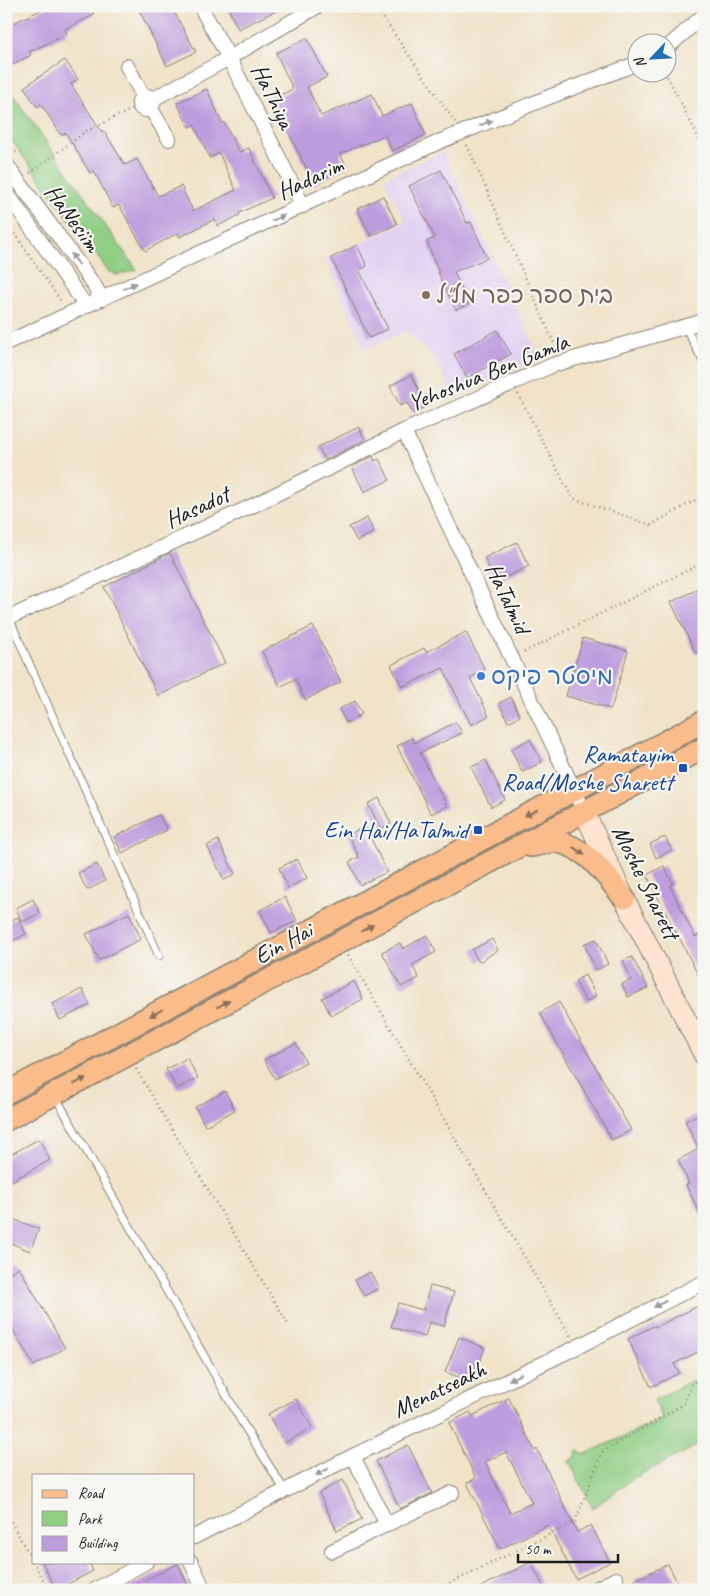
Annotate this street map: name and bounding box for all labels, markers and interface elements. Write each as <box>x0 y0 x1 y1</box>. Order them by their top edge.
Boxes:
north arrow <box>628 32 678 82</box>
text: N <box>630 54 650 71</box>
street label: HaThiya <box>244 59 302 135</box>
one-way arrow <box>479 118 494 126</box>
street label: Hadarim <box>272 149 348 206</box>
street label: HaNesiim <box>38 178 109 259</box>
one-way arrow <box>271 214 285 222</box>
one-way arrow <box>70 252 80 265</box>
place label: בית ספר כפר מל"ל <box>436 280 613 310</box>
one-way arrow <box>123 282 137 290</box>
marker: בית ספר כפר מל"ל <box>420 289 432 301</box>
street label: Yehoshua Ben Gamla <box>403 326 574 418</box>
street label: Hasadot <box>160 478 237 535</box>
street label: HaTalmid <box>479 558 539 641</box>
place label: מיסטר פיקס <box>491 661 613 691</box>
marker: מיסטר פיקס <box>475 670 487 682</box>
place label: Ramatayim Road/Moshe Sharett <box>502 739 676 797</box>
marker: Ramatayim Road/Moshe Sharett <box>677 762 689 774</box>
one-way arrow <box>524 809 538 817</box>
place label: Ein Hai/HaTalmid <box>324 815 472 845</box>
street label: Moshe Sharett <box>606 820 688 947</box>
marker: Ein Hai/HaTalmid <box>472 824 484 836</box>
one-way arrow <box>572 847 586 856</box>
street label: Ein Hai <box>249 914 320 971</box>
one-way arrow <box>360 924 374 932</box>
one-way arrow <box>216 1000 231 1008</box>
one-way arrow <box>149 1009 164 1017</box>
one-way arrow <box>73 1077 87 1085</box>
one-way arrow <box>653 1300 668 1308</box>
street label: Menatseakh <box>388 1353 491 1424</box>
one-way arrow <box>508 1373 522 1381</box>
one-way arrow <box>315 1468 329 1476</box>
legend <box>32 1474 195 1564</box>
text: Road <box>78 1484 105 1503</box>
text: Park <box>78 1510 103 1529</box>
scale bar <box>518 1531 618 1563</box>
text: Building <box>78 1534 118 1553</box>
text: 50 m <box>525 1540 552 1559</box>

